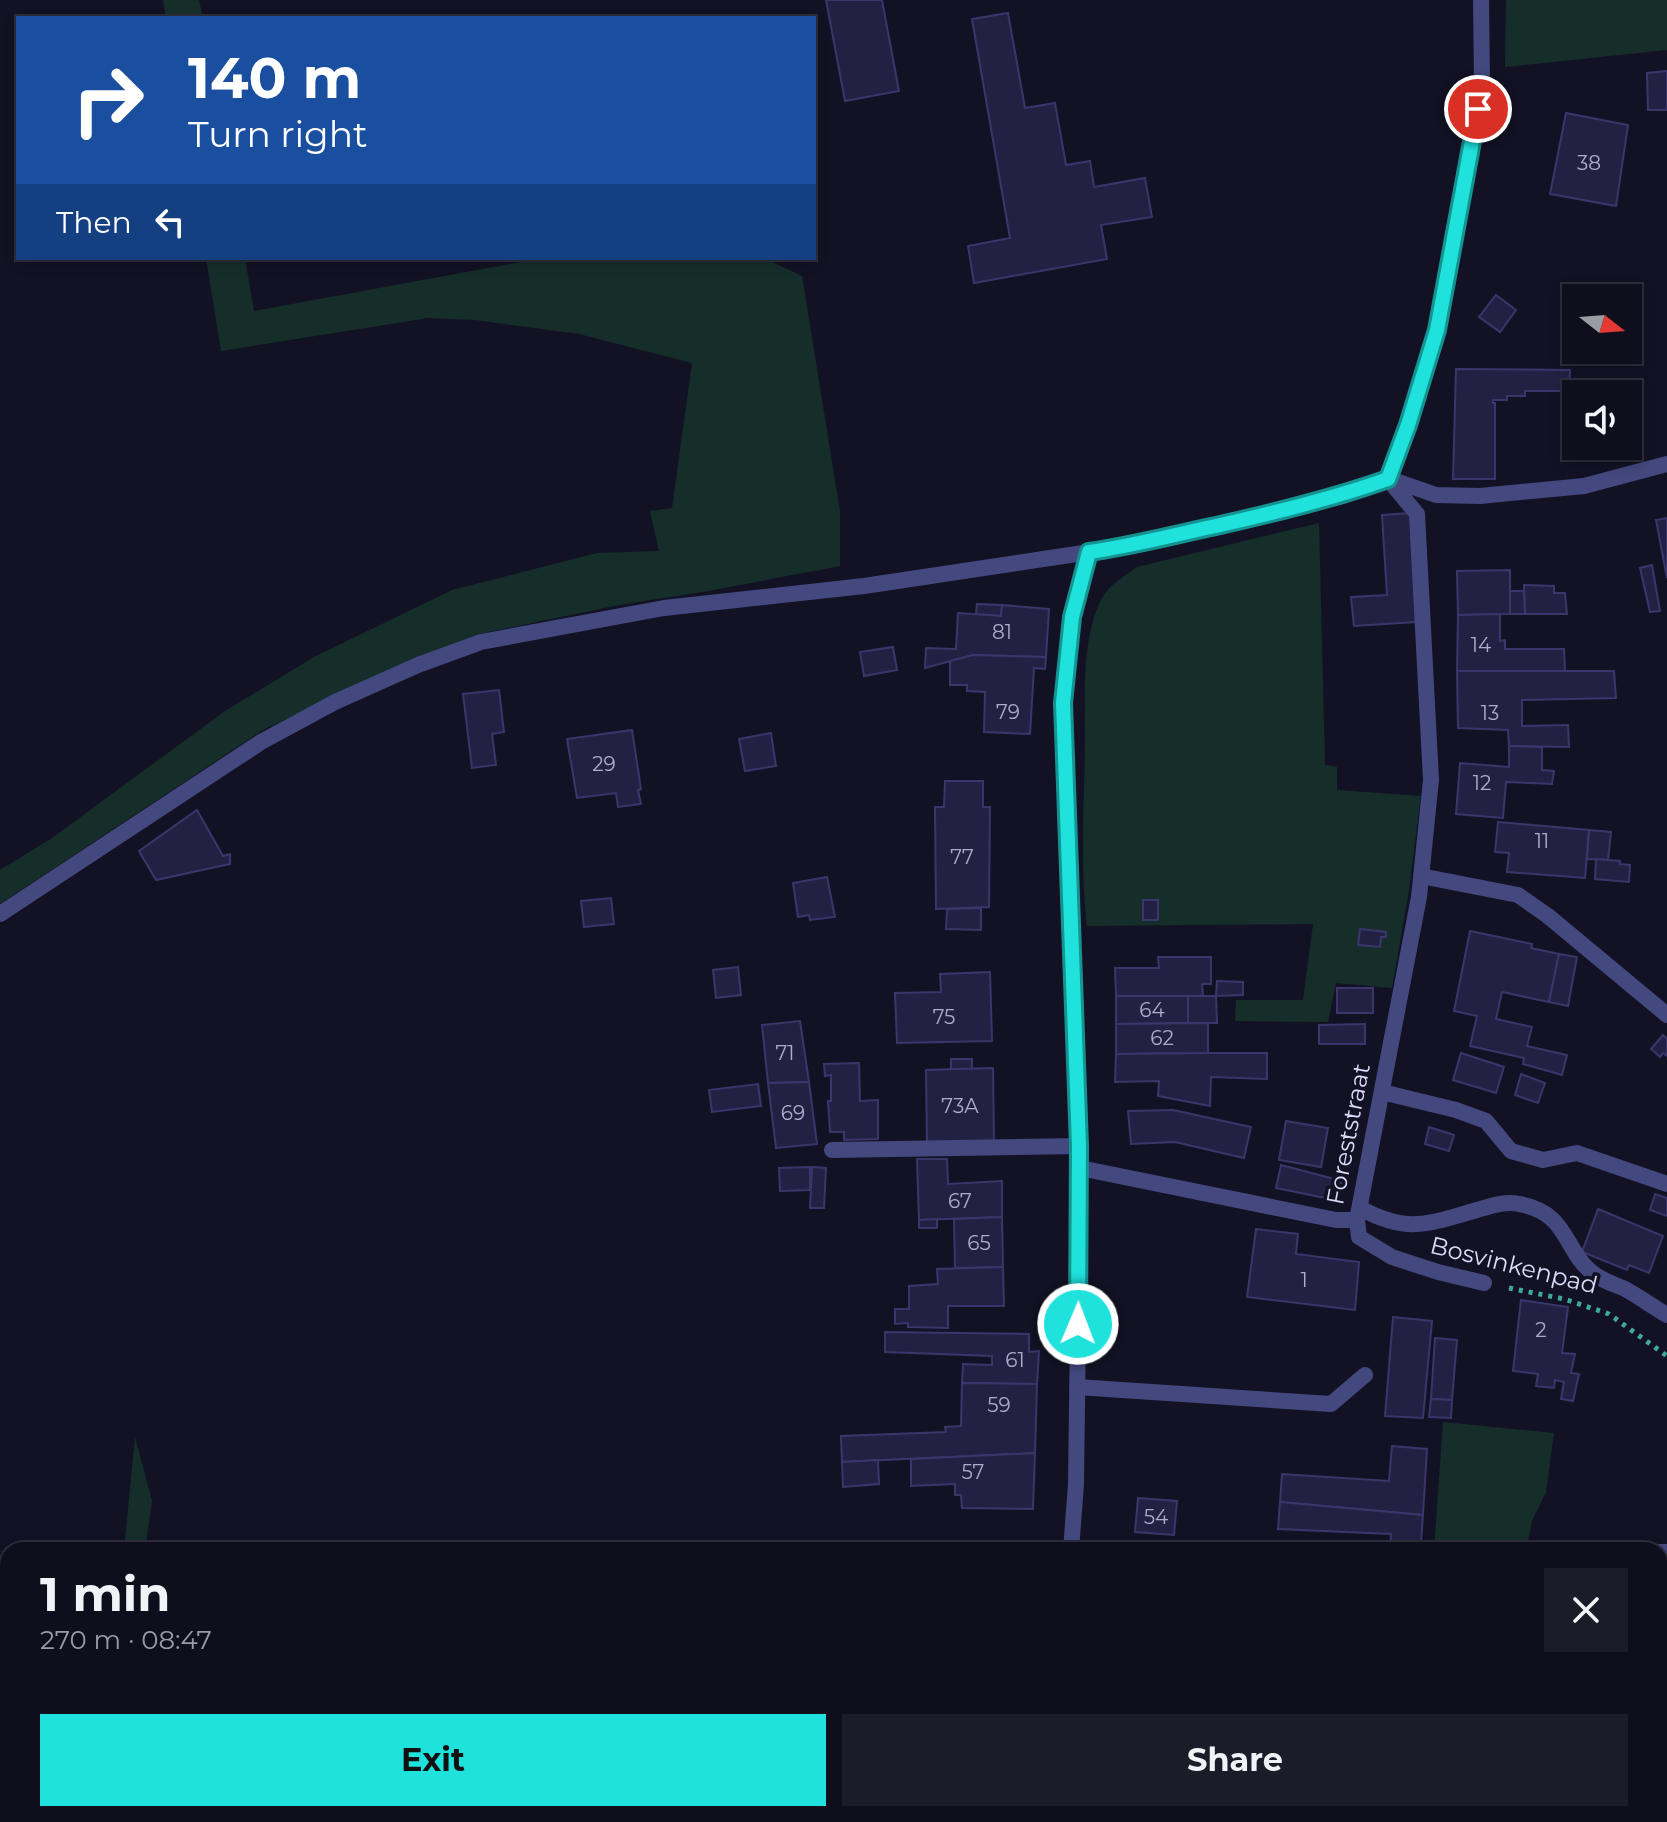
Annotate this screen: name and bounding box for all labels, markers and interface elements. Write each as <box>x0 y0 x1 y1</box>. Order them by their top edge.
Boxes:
text: 140 m <box>188 44 361 112</box>
icon: right <box>56 48 160 152</box>
pin <box>1444 75 1512 143</box>
icon: arrive <box>1456 87 1500 131</box>
text: Turn right <box>188 112 368 156</box>
house number: 38 <box>1577 151 1601 175</box>
icon: left <box>148 200 192 244</box>
text: Then <box>56 204 132 241</box>
north arrow <box>1562 284 1642 364</box>
map controls <box>1562 284 1642 460</box>
button: sound <box>1562 380 1642 460</box>
house number: 81 <box>992 620 1012 644</box>
house number: 14 <box>1471 633 1491 657</box>
house number: 79 <box>996 700 1020 724</box>
house number: 13 <box>1481 701 1499 725</box>
house number: 29 <box>592 752 616 776</box>
house number: 12 <box>1473 771 1491 795</box>
house number: 11 <box>1535 829 1549 853</box>
house number: 77 <box>950 845 974 869</box>
house number: 64 <box>1139 998 1165 1022</box>
house number: 75 <box>933 1005 955 1029</box>
house number: 62 <box>1150 1026 1174 1050</box>
house number: 71 <box>775 1041 795 1065</box>
street label: Foreststraat <box>1320 1061 1376 1207</box>
house number: 73A <box>941 1094 979 1118</box>
house number: 69 <box>781 1101 805 1125</box>
house number: 67 <box>948 1189 972 1213</box>
street label: Bosvinkenpad <box>1427 1230 1601 1300</box>
house number: 65 <box>967 1231 991 1255</box>
house number: 1 <box>1300 1268 1308 1292</box>
position arrow <box>1036 1282 1120 1366</box>
house number: 2 <box>1535 1318 1547 1342</box>
house number: 61 <box>1005 1348 1025 1372</box>
house number: 59 <box>987 1393 1011 1417</box>
house number: 57 <box>962 1460 984 1484</box>
house number: 54 <box>1144 1505 1168 1529</box>
text: 1 min <box>40 1565 170 1623</box>
button: close <box>1544 1568 1628 1652</box>
text: 270 m · 08:47 <box>40 1624 212 1656</box>
button: Exit <box>40 1714 826 1806</box>
button: Share <box>842 1714 1628 1806</box>

